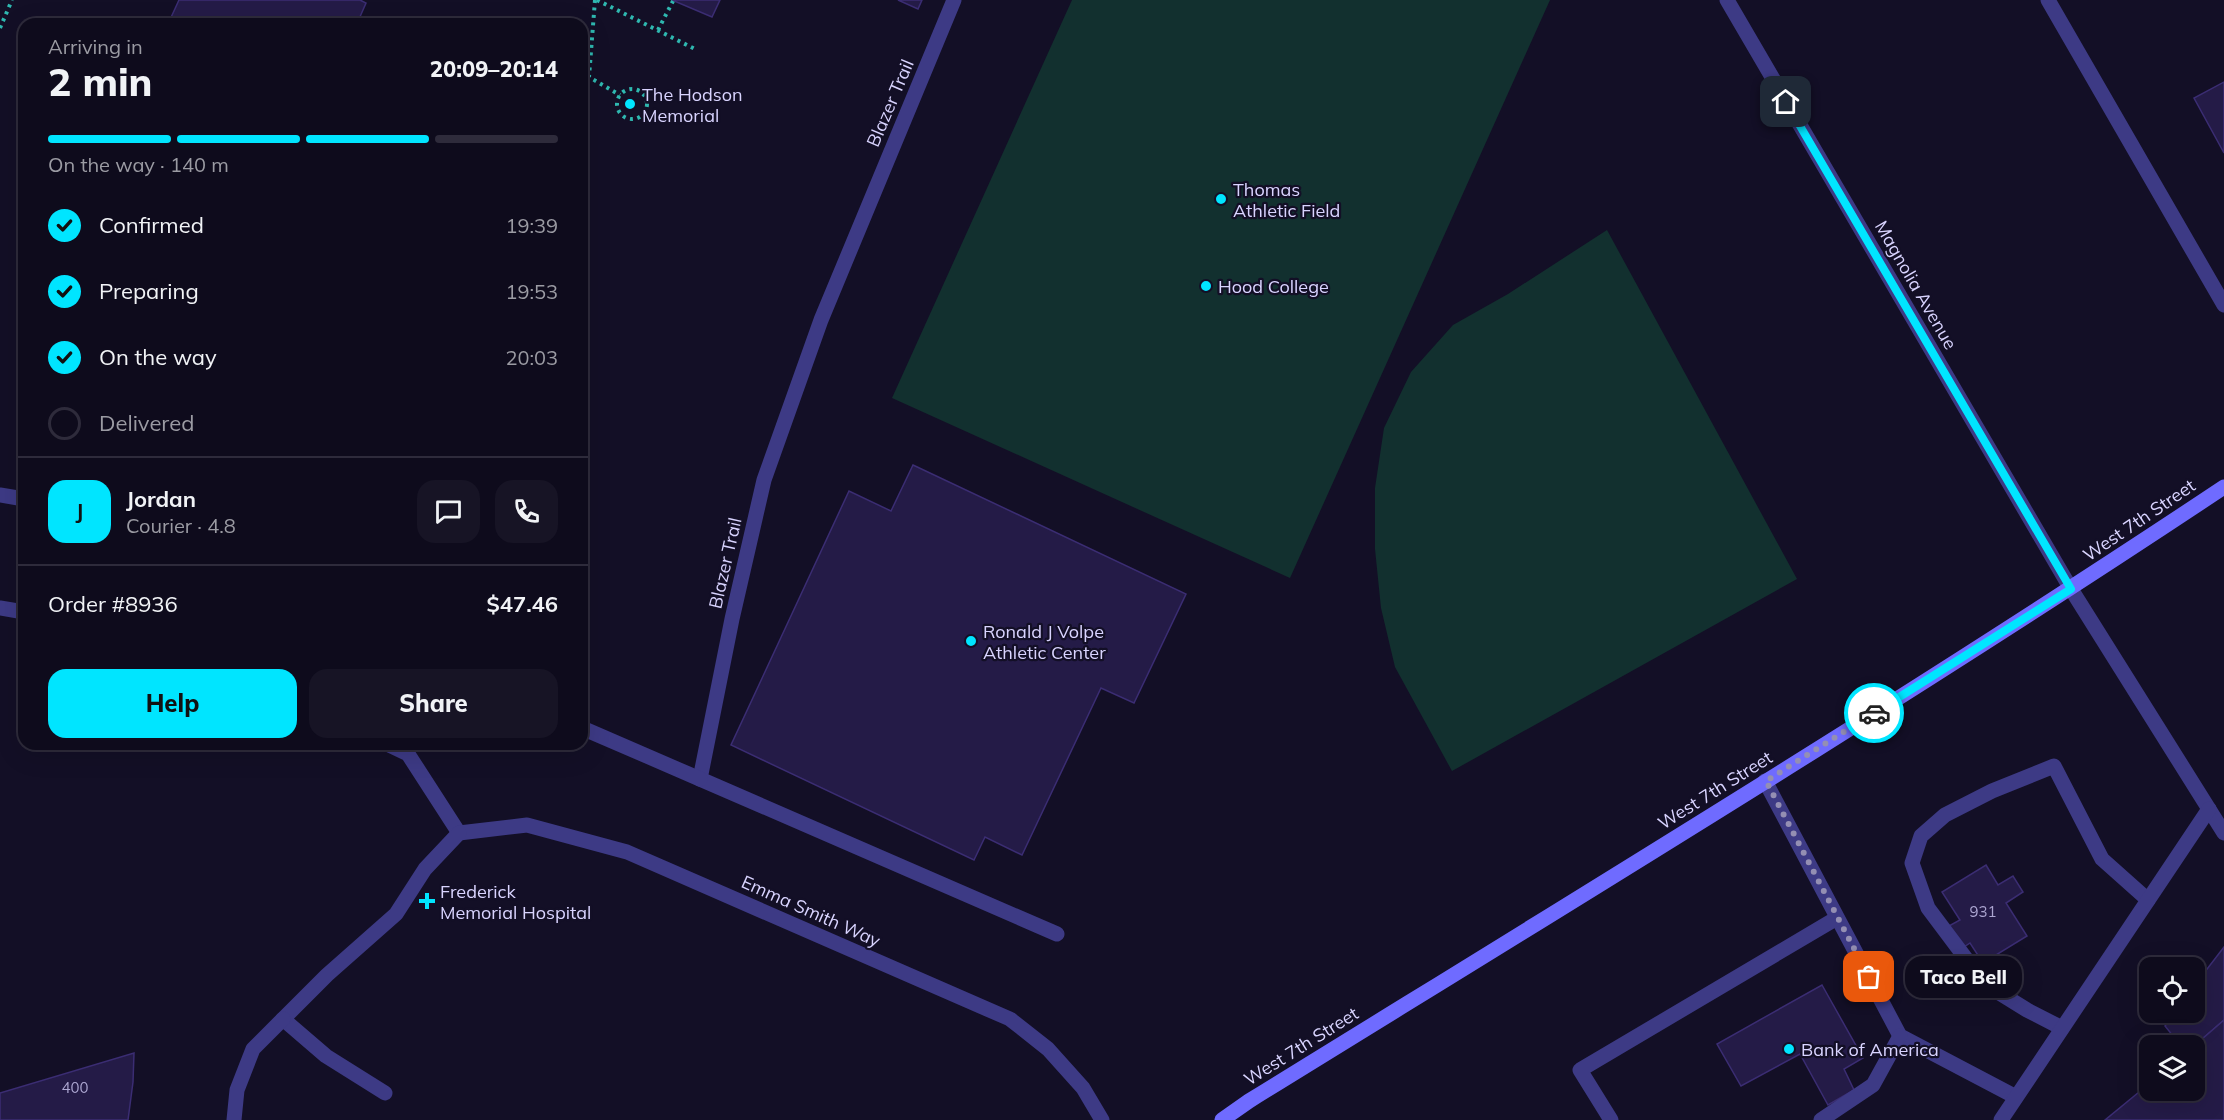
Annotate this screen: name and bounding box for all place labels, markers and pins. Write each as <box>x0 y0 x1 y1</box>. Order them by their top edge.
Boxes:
pin <box>1760 76 1811 127</box>
place label: The Hodson Memorial <box>642 83 743 127</box>
marker: The Hodson Memorial <box>623 97 637 111</box>
place label: Thomas Athletic Field <box>1233 178 1340 222</box>
marker: Thomas Athletic Field <box>1214 192 1228 206</box>
place label: Hood College <box>1218 275 1329 298</box>
marker: Hood College <box>1199 279 1213 293</box>
place label: Ronald J Volpe Athletic Center <box>983 620 1106 664</box>
marker: Ronald J Volpe Athletic Center <box>964 634 978 648</box>
place label: Frederick Memorial Hospital <box>440 880 591 924</box>
marker: Frederick Memorial Hospital <box>418 892 436 910</box>
pin <box>1843 951 1894 1002</box>
callout: Taco Bell <box>1905 956 2022 998</box>
place label: Bank of America <box>1801 1038 1939 1061</box>
marker: Bank of America <box>1782 1042 1796 1056</box>

